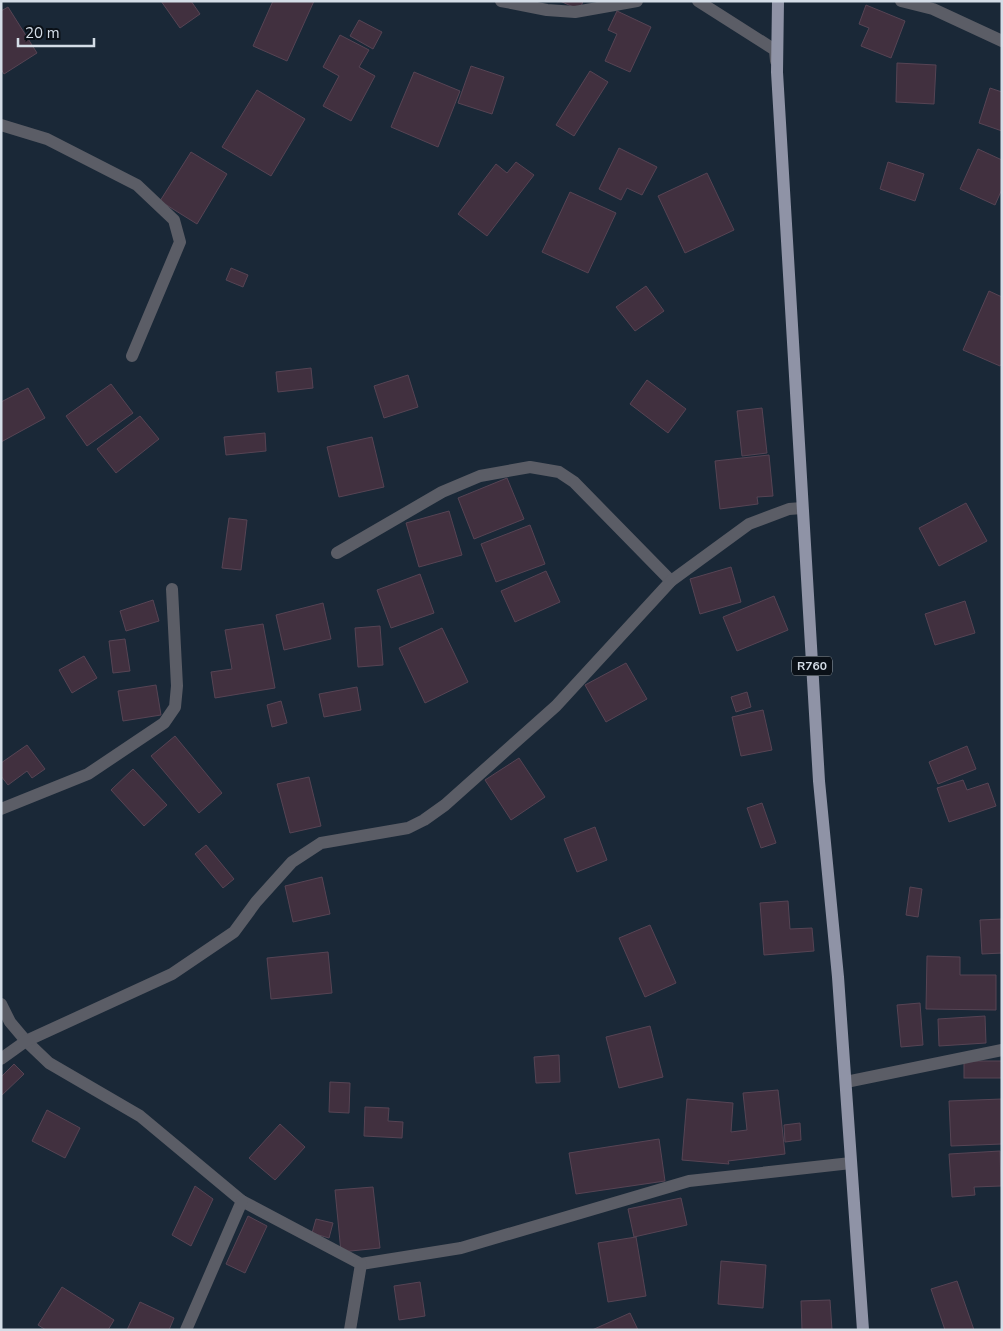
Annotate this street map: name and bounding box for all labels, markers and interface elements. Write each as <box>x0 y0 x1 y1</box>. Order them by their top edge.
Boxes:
scale bar <box>18 15 94 47</box>
text: 20 m <box>25 23 60 43</box>
road number: R760 <box>792 656 832 676</box>

